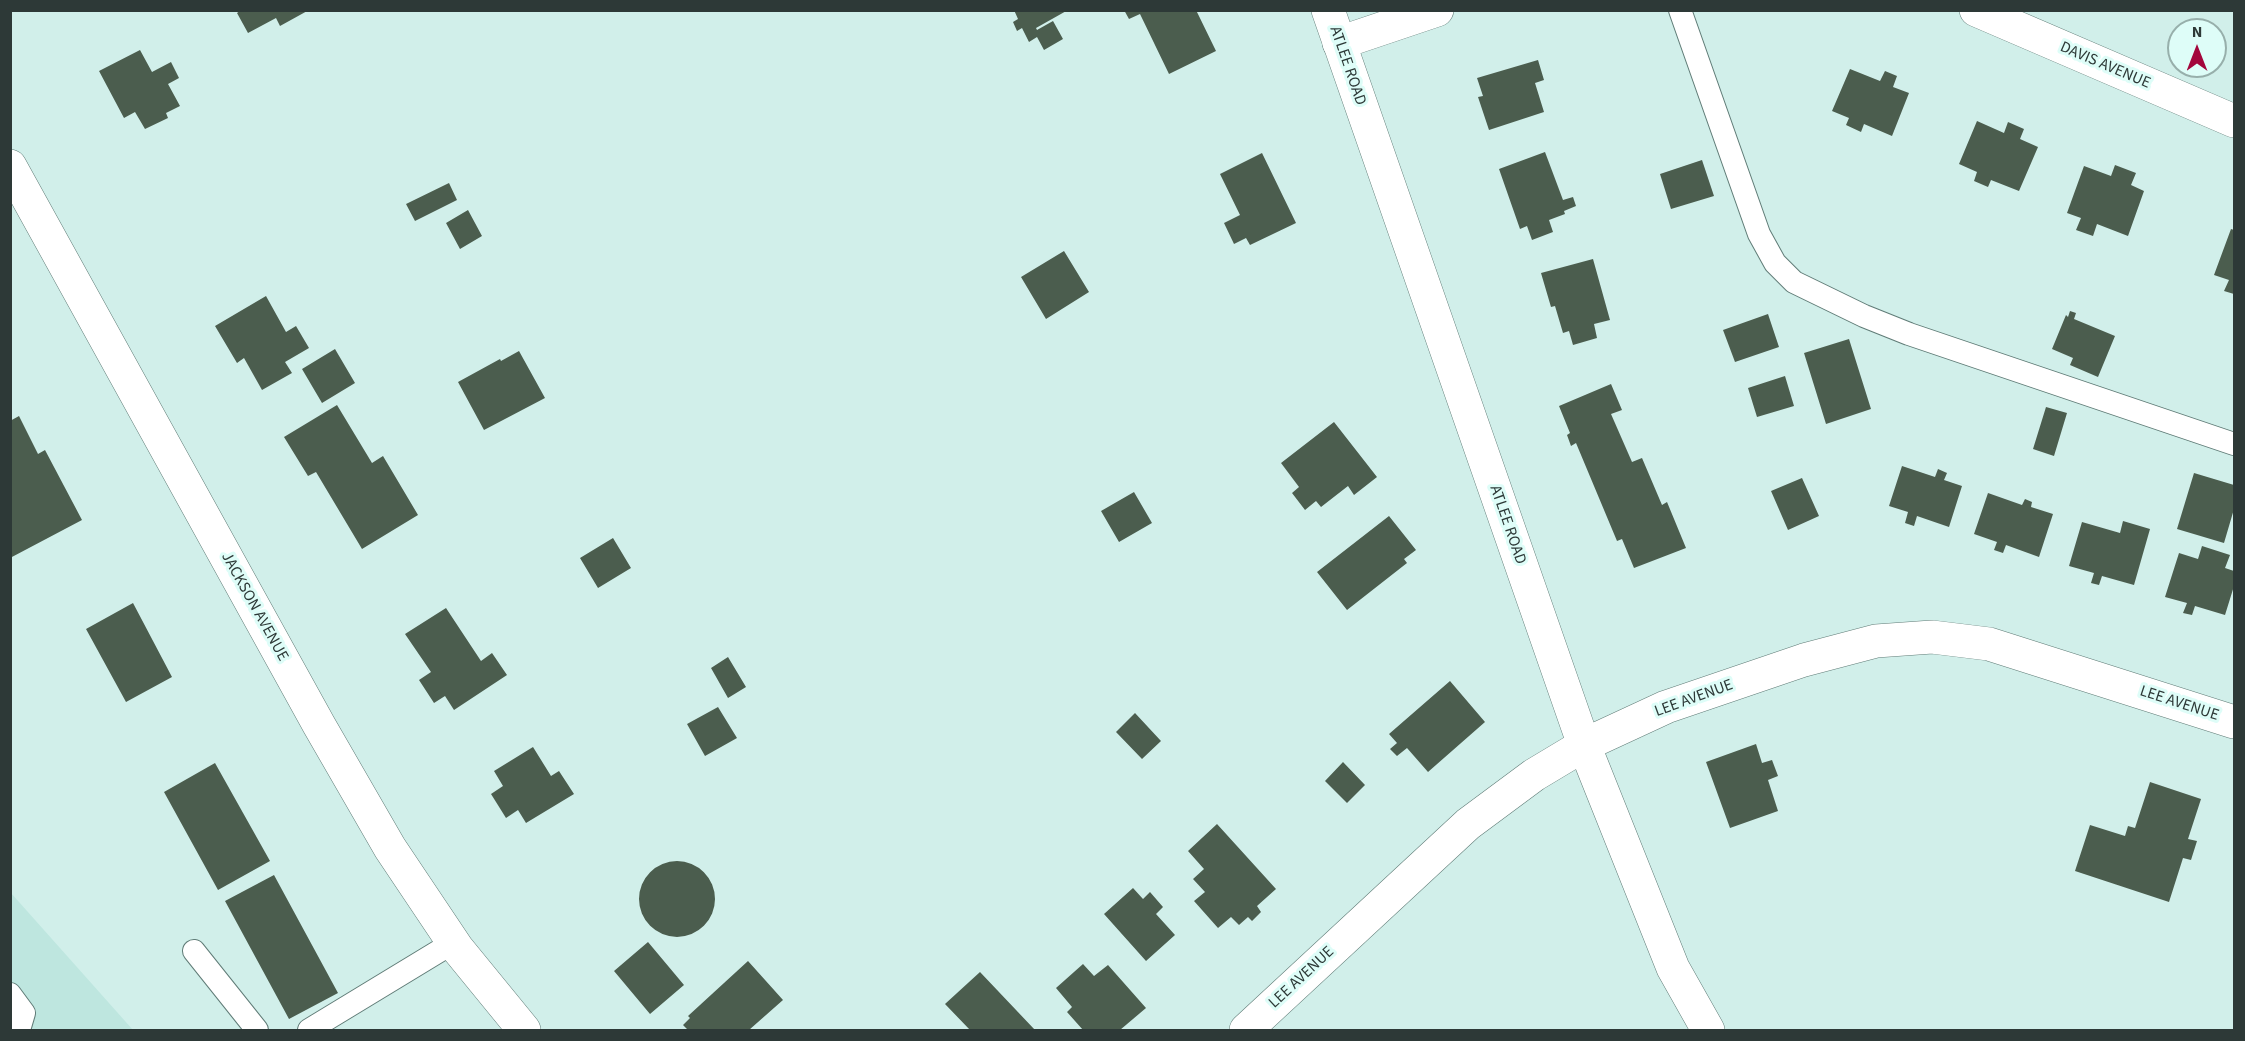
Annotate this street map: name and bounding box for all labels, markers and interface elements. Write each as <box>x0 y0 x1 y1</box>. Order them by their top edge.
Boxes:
north arrow <box>2167 18 2227 78</box>
text: N <box>2192 21 2202 43</box>
street label: ATLEE ROAD <box>1325 24 1369 108</box>
street label: DAVIS AVENUE <box>2057 38 2153 94</box>
street label: ATLEE ROAD <box>1485 483 1529 567</box>
street label: JACKSON AVENUE <box>216 549 292 665</box>
street label: LEE AVENUE <box>1652 676 1736 722</box>
street label: LEE AVENUE <box>2137 682 2221 726</box>
street label: LEE AVENUE <box>1265 943 1339 1013</box>

